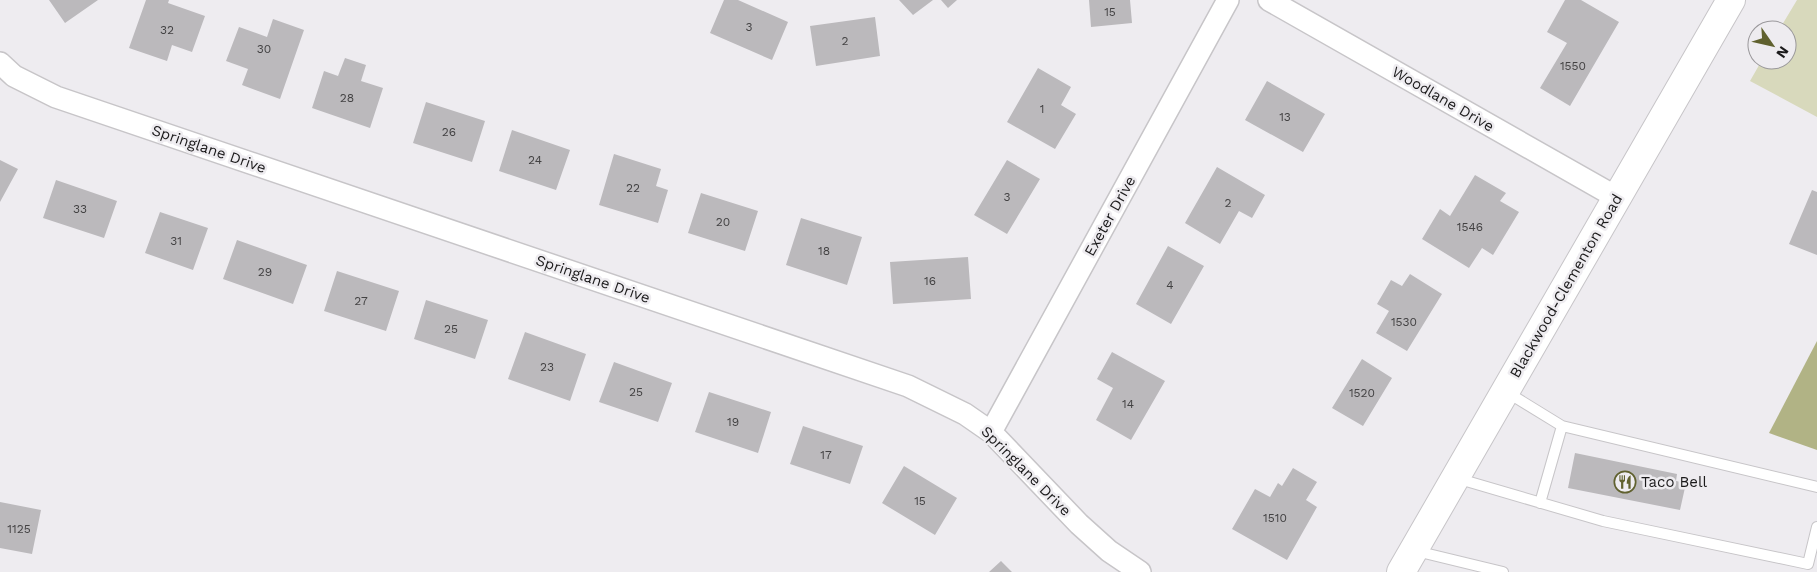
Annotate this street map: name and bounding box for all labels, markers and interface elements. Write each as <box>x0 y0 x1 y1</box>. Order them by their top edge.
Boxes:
house number: 15 <box>1104 5 1116 19</box>
house number: 3 <box>746 20 753 34</box>
north arrow <box>1747 20 1797 70</box>
house number: 32 <box>160 23 174 37</box>
house number: 2 <box>842 34 849 48</box>
house number: 30 <box>257 42 271 56</box>
text: N <box>1773 43 1792 61</box>
house number: 1550 <box>1560 59 1586 73</box>
street label: Woodlane Drive <box>1389 63 1497 135</box>
house number: 28 <box>340 91 354 105</box>
house number: 1 <box>1040 102 1044 116</box>
house number: 13 <box>1279 110 1291 124</box>
street label: Springlane Drive <box>149 121 269 177</box>
house number: 26 <box>442 125 456 139</box>
house number: 24 <box>528 153 542 167</box>
street label: Exeter Drive <box>1081 173 1139 259</box>
house number: 22 <box>626 181 640 195</box>
house number: 3 <box>1004 190 1011 204</box>
street label: Blackwood-Clementon Road <box>1506 191 1626 381</box>
house number: 2 <box>1225 196 1232 210</box>
house number: 33 <box>73 202 87 216</box>
house number: 20 <box>716 215 730 229</box>
house number: 1546 <box>1457 220 1483 234</box>
house number: 31 <box>170 234 182 248</box>
house number: 18 <box>818 244 830 258</box>
street label: Springlane Drive <box>533 251 653 307</box>
house number: 29 <box>258 265 272 279</box>
house number: 16 <box>924 274 936 288</box>
house number: 4 <box>1166 278 1174 292</box>
house number: 27 <box>354 294 368 308</box>
house number: 1530 <box>1391 315 1417 329</box>
house number: 25 <box>444 322 458 336</box>
house number: 23 <box>540 360 554 374</box>
house number: 25 <box>629 385 643 399</box>
house number: 1520 <box>1349 386 1375 400</box>
house number: 14 <box>1122 397 1134 411</box>
house number: 19 <box>727 415 739 429</box>
street label: Springlane Drive <box>977 422 1075 520</box>
house number: 17 <box>820 448 832 462</box>
restaurant icon: Taco Bell <box>1613 470 1637 494</box>
place label: Taco Bell <box>1641 473 1708 491</box>
house number: 15 <box>914 494 926 508</box>
house number: 1510 <box>1263 511 1287 525</box>
house number: 1125 <box>7 522 31 536</box>

